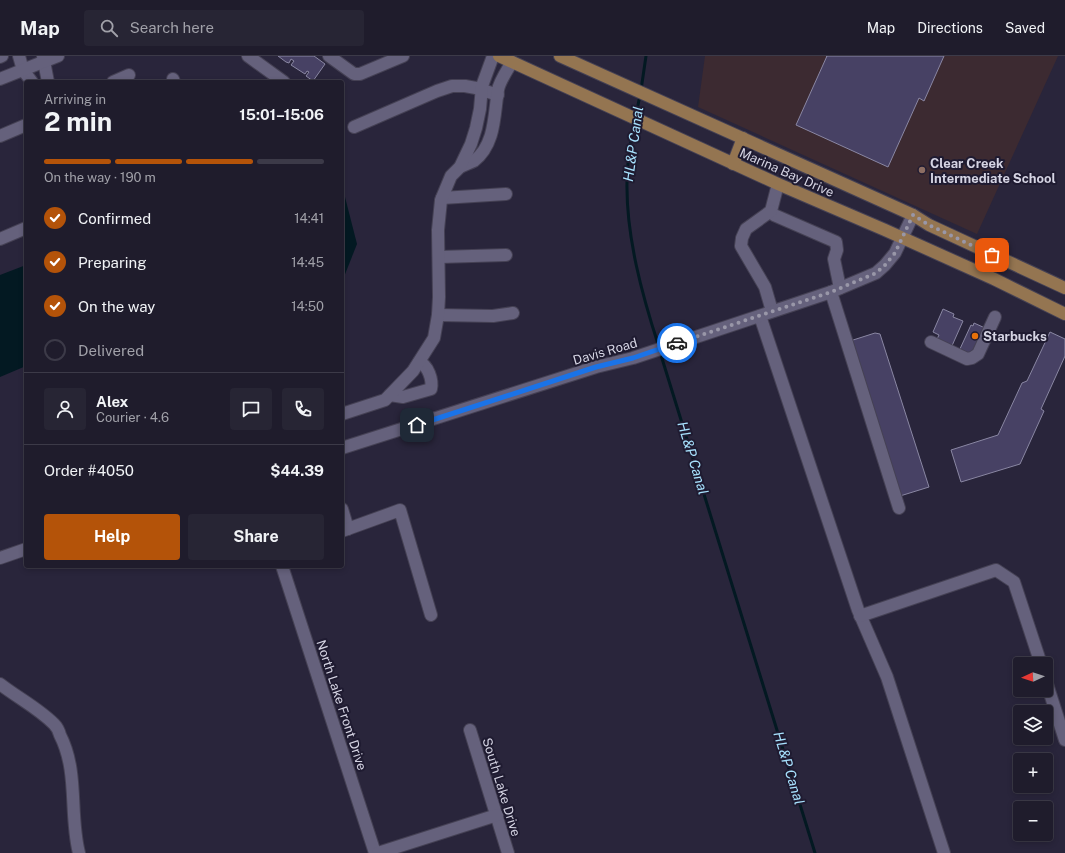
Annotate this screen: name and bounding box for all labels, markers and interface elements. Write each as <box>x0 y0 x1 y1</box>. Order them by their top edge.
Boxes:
search box <box>84 10 364 46</box>
text: Map <box>20 17 60 39</box>
icon: search <box>98 17 120 39</box>
text: Search here <box>130 19 214 36</box>
text: Map <box>867 20 895 36</box>
text: Directions <box>917 20 983 36</box>
text: Saved <box>1005 20 1045 36</box>
text: Arriving in <box>44 92 106 107</box>
water label: HL&P Canal <box>620 105 646 183</box>
text: 2 min <box>44 106 112 137</box>
text: 15:01–15:06 <box>239 106 324 123</box>
street label: Marina Bay Drive <box>737 145 836 200</box>
place label: Clear Creek Intermediate School <box>930 156 1056 186</box>
marker: Clear Creek Intermediate School <box>917 165 927 175</box>
text: On the way · 190 m <box>44 170 156 185</box>
icon: check <box>44 207 66 229</box>
text: Confirmed <box>78 210 151 227</box>
text: 14:41 <box>294 211 324 226</box>
pin <box>975 238 1009 272</box>
icon: bag <box>981 244 1003 266</box>
icon: check <box>44 251 66 273</box>
text: Preparing <box>78 254 147 271</box>
text: 14:45 <box>291 255 324 270</box>
icon: check <box>44 295 66 317</box>
text: On the way <box>78 298 155 315</box>
text: 14:50 <box>291 299 324 314</box>
courier <box>657 323 697 363</box>
place label: Starbucks <box>983 329 1047 344</box>
marker: Starbucks <box>970 331 980 341</box>
icon: car <box>666 332 688 354</box>
street label: Davis Road <box>571 335 639 368</box>
text: Delivered <box>78 342 144 359</box>
button: person <box>44 388 86 430</box>
button: chat <box>230 388 272 430</box>
button: phone <box>282 388 324 430</box>
text: Alex <box>96 393 128 410</box>
pin <box>400 408 434 442</box>
text: Courier · 4.6 <box>96 410 169 425</box>
icon: home <box>406 414 428 436</box>
water label: HL&P Canal <box>674 419 712 497</box>
text: Order #4050 <box>44 462 134 479</box>
text: $44.39 <box>270 462 324 479</box>
button: Help <box>44 514 180 560</box>
button: Share <box>188 514 324 560</box>
street label: North Lake Front Drive <box>313 638 370 772</box>
north arrow <box>1013 657 1053 697</box>
map controls <box>1013 657 1053 841</box>
button: layers <box>1013 705 1053 745</box>
water label: HL&P Canal <box>770 729 808 807</box>
street label: South Lake Drive <box>479 736 524 838</box>
button: + <box>1013 753 1053 793</box>
button: − <box>1013 801 1053 841</box>

